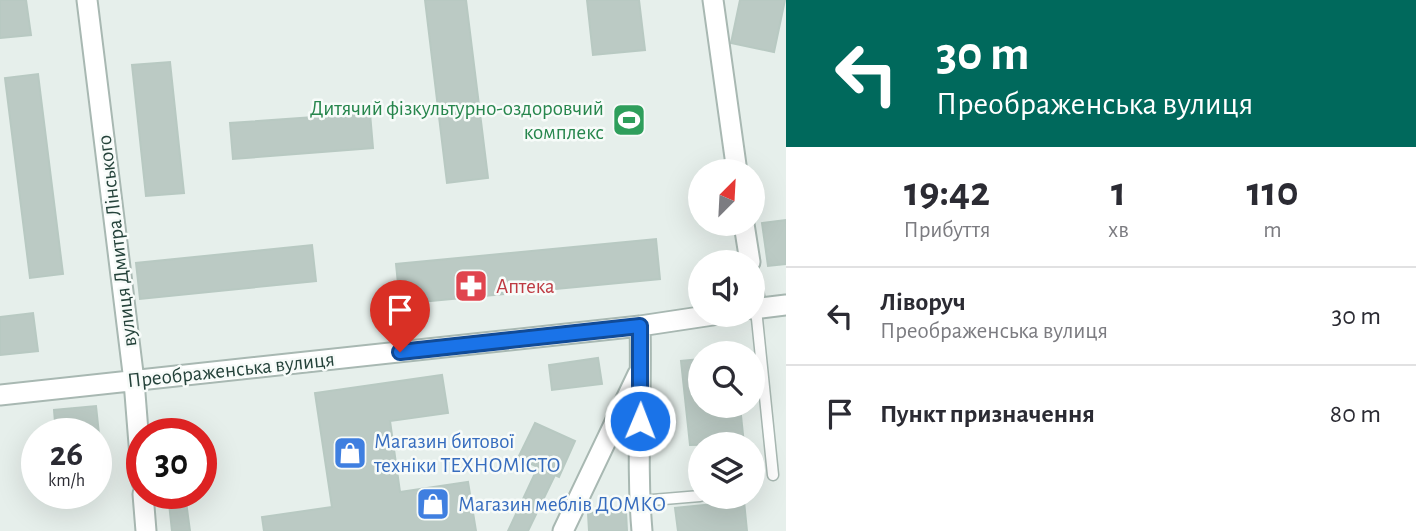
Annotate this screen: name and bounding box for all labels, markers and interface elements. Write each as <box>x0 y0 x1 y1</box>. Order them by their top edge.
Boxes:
icon: left <box>821 28 912 119</box>
text: 30 m <box>936 30 1030 79</box>
text: Преображенська вулиця <box>936 88 1253 120</box>
place label: Дитячий фізкультурно-оздоровчий комплекс <box>310 98 604 143</box>
sports icon: Дитячий фізкультурно-оздоровчий комплекс <box>610 101 648 139</box>
street label: вулиця Дмитра Лінського <box>94 134 140 348</box>
north arrow <box>688 159 765 236</box>
map controls <box>688 159 765 509</box>
text: 19:42 <box>904 171 990 213</box>
text: 1 <box>1111 171 1126 213</box>
text: 110 <box>1246 171 1299 213</box>
text: Прибуття <box>903 219 991 242</box>
text: хв <box>1108 219 1129 242</box>
text: m <box>1263 219 1282 242</box>
button: sound <box>688 250 765 327</box>
pharmacy icon: Аптека <box>452 267 490 305</box>
place label: Аптека <box>496 276 555 297</box>
pin <box>370 280 430 352</box>
text: Ліворуч <box>880 289 966 315</box>
icon: arrive <box>381 291 419 329</box>
icon: left <box>821 297 859 335</box>
text: 30 m <box>1331 303 1381 329</box>
text: Преображенська вулиця <box>880 320 1108 343</box>
button: search <box>688 341 765 418</box>
street label: Преображенська вулиця <box>126 349 336 391</box>
position arrow <box>603 384 677 458</box>
icon: arrive <box>821 395 859 433</box>
text: Пункт призначення <box>880 401 1095 427</box>
text: 80 m <box>1330 401 1381 427</box>
speed limit sign: 30 <box>126 418 217 509</box>
place label: Магазин битової техніки ТЕХНОМІСТО <box>373 431 561 476</box>
button: layers <box>688 432 765 509</box>
shop icon: Магазин битової техніки ТЕХНОМІСТО <box>331 434 369 472</box>
text: 26 <box>50 437 83 472</box>
text: km/h <box>48 472 85 490</box>
shop icon: Магазин меблів ДОМКО <box>414 485 452 523</box>
place label: Магазин меблів ДОМКО <box>458 494 666 515</box>

